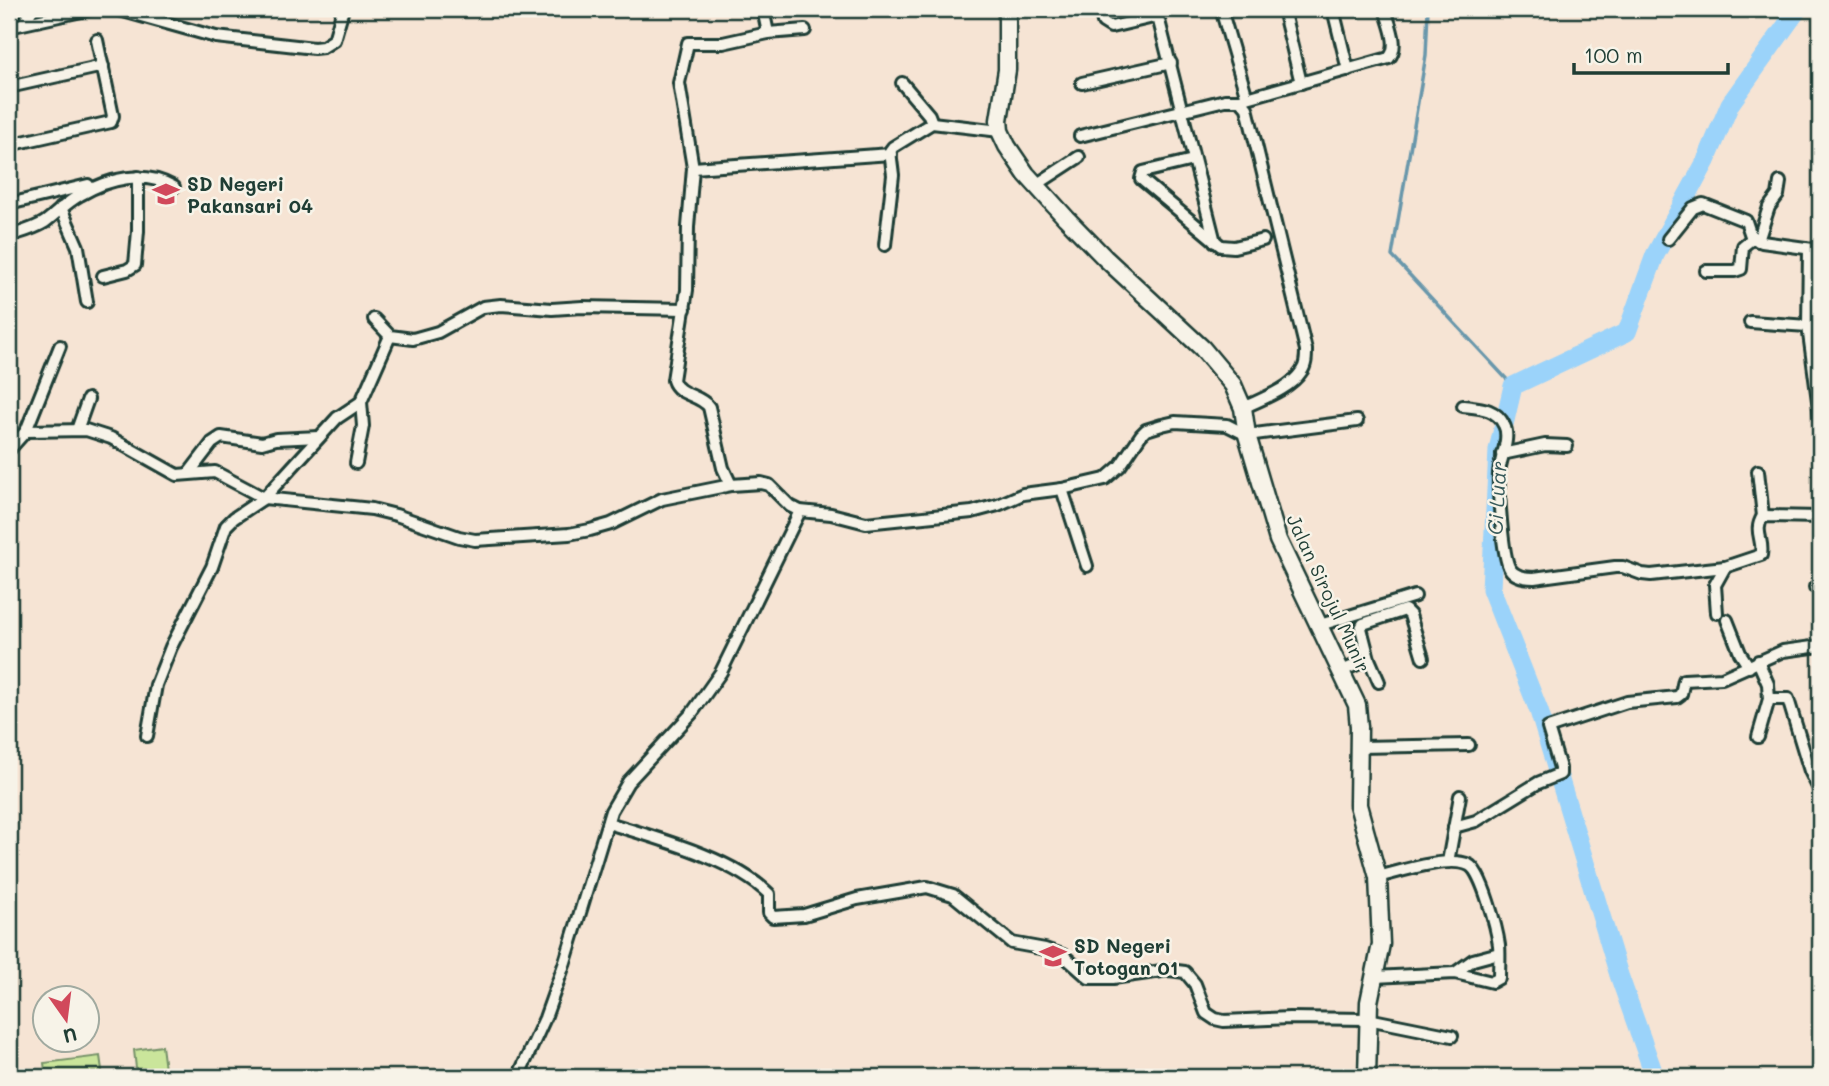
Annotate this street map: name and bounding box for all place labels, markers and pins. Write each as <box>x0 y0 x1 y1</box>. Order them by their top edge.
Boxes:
place label: SD Negeri Pakansari 04 <box>187 171 313 218</box>
school or university icon: SD Negeri Pakansari 04 <box>151 179 181 209</box>
place label: SD Negeri Totogan 01 <box>1074 933 1178 980</box>
school or university icon: SD Negeri Totogan 01 <box>1038 941 1068 971</box>

